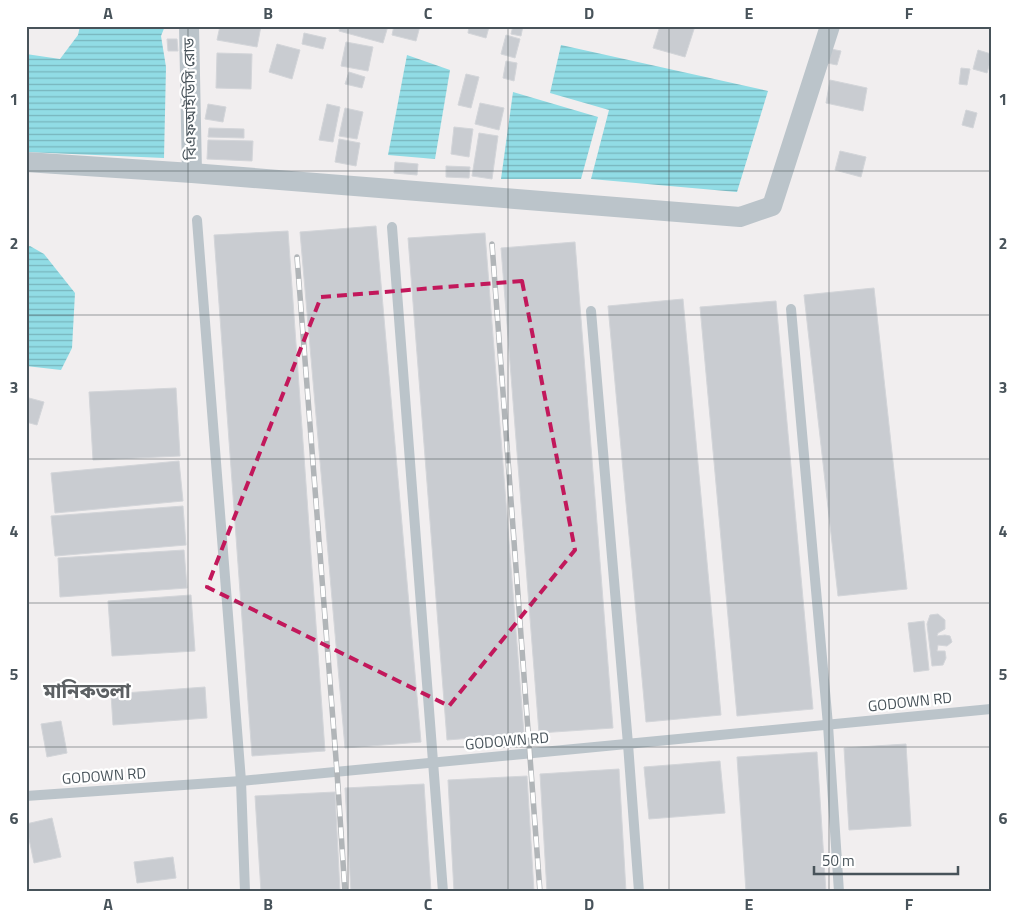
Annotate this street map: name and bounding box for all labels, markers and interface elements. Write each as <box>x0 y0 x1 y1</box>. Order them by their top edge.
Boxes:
text: A <box>103 1 113 25</box>
text: B <box>263 1 273 25</box>
text: C <box>424 1 433 25</box>
text: D <box>584 1 594 25</box>
text: E <box>745 1 754 25</box>
text: F <box>905 1 914 25</box>
street label: বিএফআইডিসি রোড <box>177 37 202 161</box>
text: 1 <box>10 87 18 111</box>
text: 1 <box>999 87 1007 111</box>
text: 2 <box>10 231 18 255</box>
text: 2 <box>999 231 1007 255</box>
text: 3 <box>10 375 18 399</box>
text: 3 <box>999 375 1007 399</box>
text: 4 <box>10 519 19 543</box>
text: 4 <box>999 519 1008 543</box>
text: 5 <box>10 662 19 686</box>
text: 5 <box>999 662 1008 686</box>
district label: মানিকতলা <box>42 675 131 706</box>
street label: GODOWN RD <box>867 686 953 717</box>
street label: GODOWN RD <box>464 725 550 756</box>
street label: GODOWN RD <box>61 761 147 790</box>
text: 6 <box>10 806 19 830</box>
text: 6 <box>999 806 1008 830</box>
scale bar <box>814 843 958 875</box>
text: 50 m <box>822 849 855 872</box>
text: A <box>103 892 113 916</box>
text: B <box>263 892 273 916</box>
text: C <box>424 892 433 916</box>
text: D <box>584 892 594 916</box>
text: E <box>745 892 754 916</box>
text: F <box>905 892 914 916</box>

